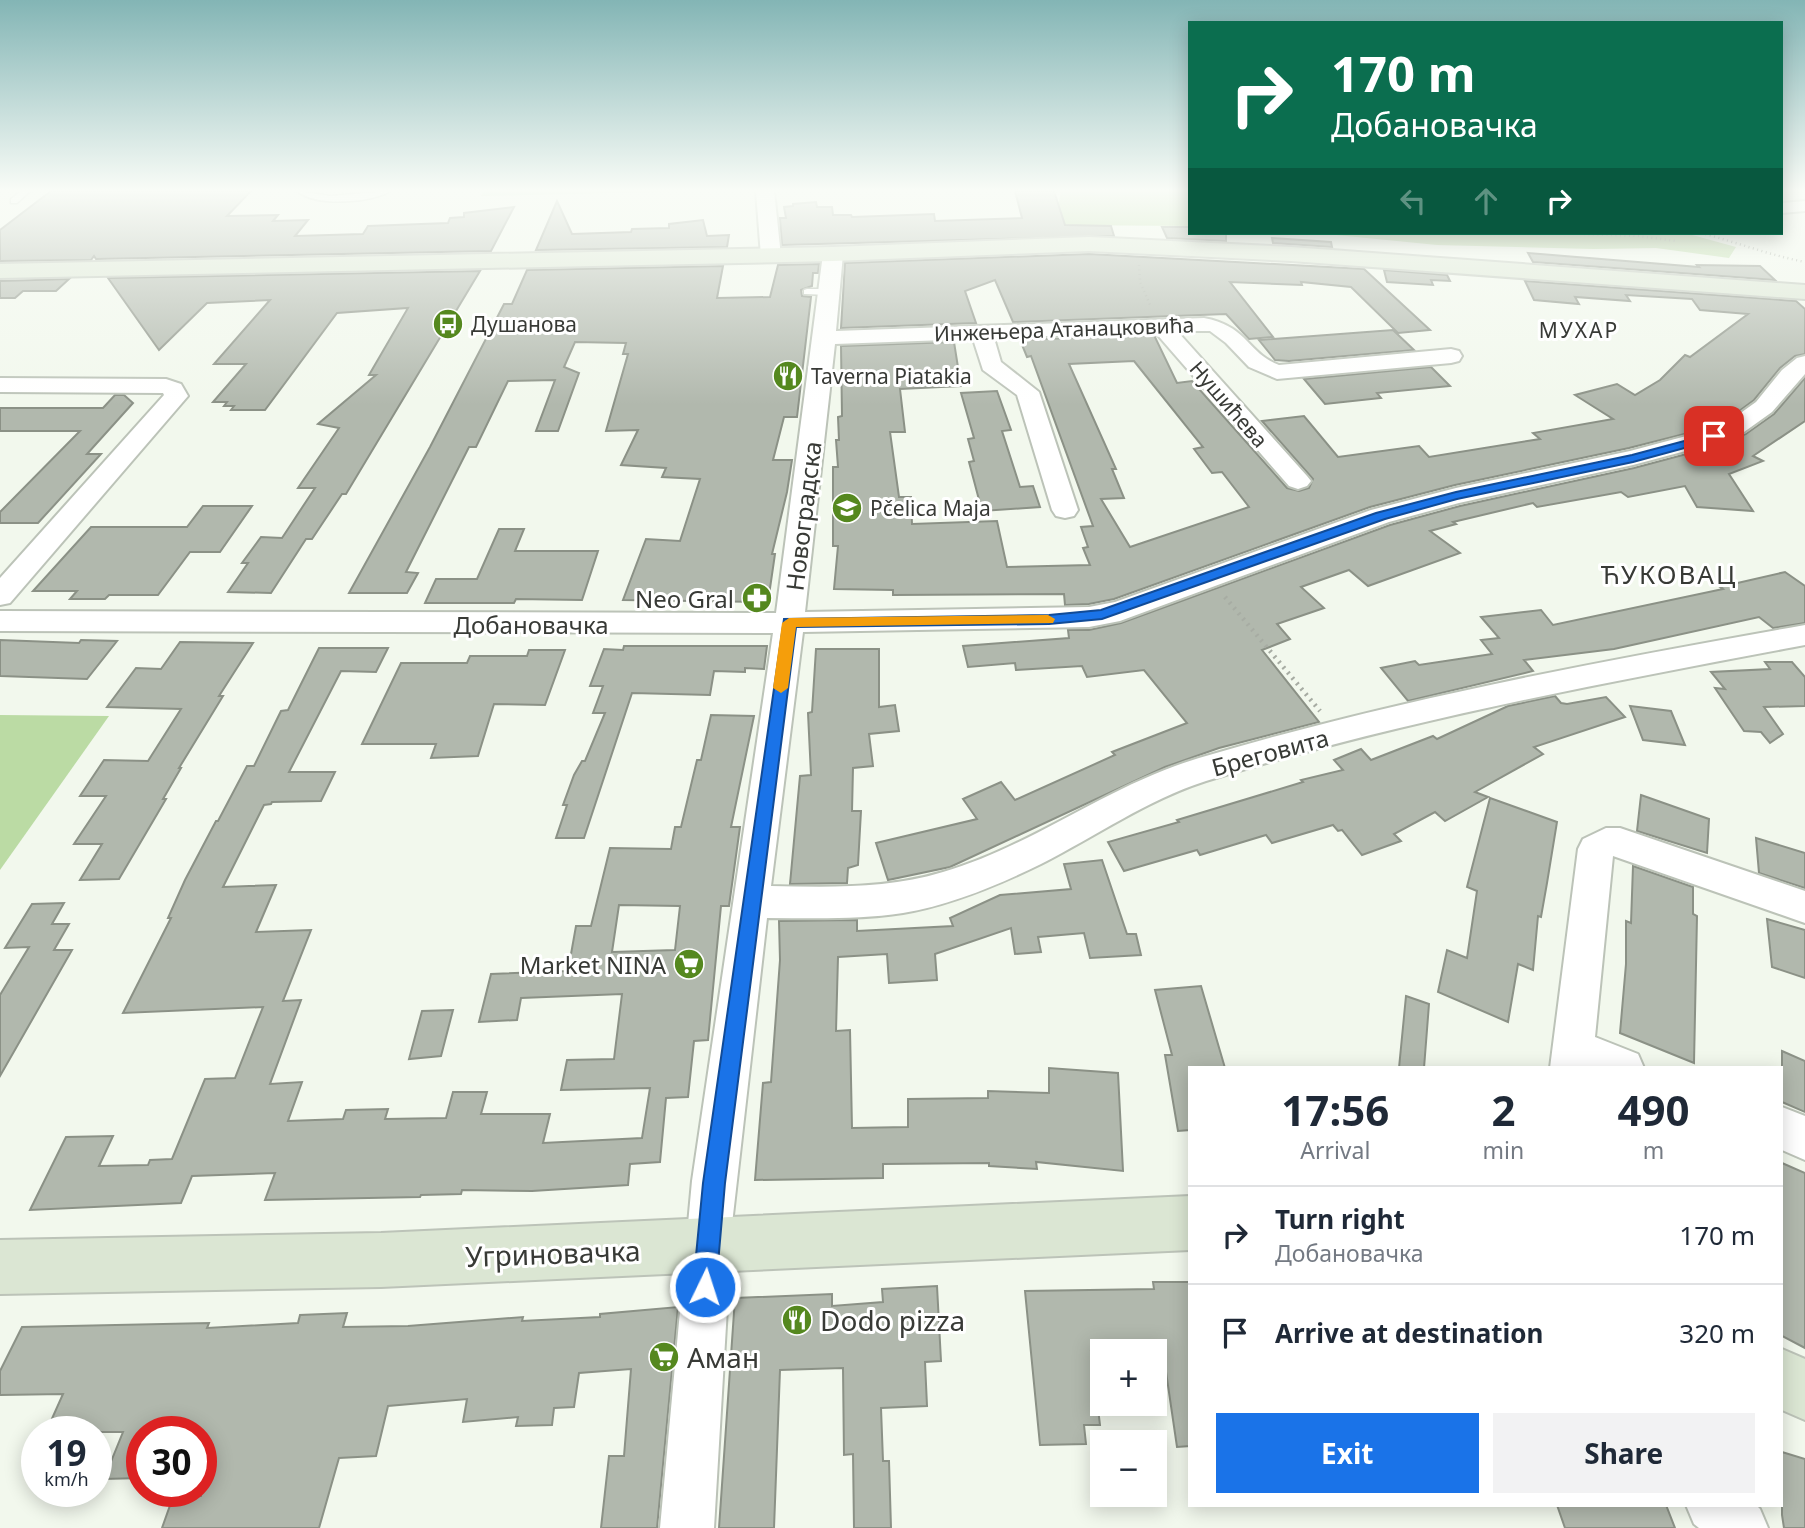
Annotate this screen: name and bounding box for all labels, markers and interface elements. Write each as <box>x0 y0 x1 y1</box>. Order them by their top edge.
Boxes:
text: 170 m <box>1331 40 1476 106</box>
icon: right <box>1216 49 1307 140</box>
text: Добановачка <box>1331 103 1538 146</box>
icon: left <box>1394 182 1432 220</box>
icon: ahead <box>1467 182 1505 220</box>
icon: right <box>1540 182 1578 220</box>
bus stop icon: Душанова <box>431 307 465 341</box>
place label: Душанова <box>471 310 577 338</box>
street label: Инжењера Атанацковића <box>933 310 1195 348</box>
district label: МУХАР <box>1539 316 1619 344</box>
street label: Нушићева <box>1184 355 1274 453</box>
restaurant icon: Taverna Piatakia <box>771 359 805 393</box>
place label: Taverna Piatakia <box>811 362 972 390</box>
pin <box>1684 406 1744 466</box>
icon: arrive <box>1695 417 1733 455</box>
street label: Новоградска <box>777 439 829 593</box>
school or university icon: Pčelica Maja <box>830 491 864 525</box>
place label: Pčelica Maja <box>870 494 991 522</box>
district label: ЋУКОВАЦ <box>1601 556 1737 592</box>
pharmacy icon: Neo Gral <box>740 581 774 615</box>
place label: Neo Gral <box>635 582 734 615</box>
street label: Добановачка <box>453 608 609 641</box>
street label: Бреговита <box>1208 721 1332 783</box>
supermarket icon: Market NINA <box>672 947 706 981</box>
place label: Market NINA <box>520 948 667 981</box>
text: 17:56 <box>1281 1081 1389 1138</box>
text: 2 <box>1491 1081 1515 1138</box>
text: 490 <box>1618 1081 1690 1138</box>
text: Arrival <box>1300 1134 1370 1166</box>
text: min <box>1483 1134 1524 1166</box>
text: m <box>1643 1134 1664 1166</box>
text: Turn right <box>1275 1201 1405 1237</box>
icon: right <box>1216 1216 1254 1254</box>
text: 170 m <box>1679 1217 1755 1253</box>
street label: Угриновачка <box>465 1231 641 1275</box>
text: Добановачка <box>1275 1237 1424 1269</box>
position arrow <box>668 1250 742 1324</box>
place label: Dodo pizza <box>820 1301 965 1339</box>
restaurant icon: Dodo pizza <box>780 1303 814 1337</box>
icon: arrive <box>1216 1314 1254 1352</box>
text: Arrive at destination <box>1275 1315 1544 1351</box>
text: 320 m <box>1679 1315 1755 1351</box>
place label: Аман <box>687 1338 759 1376</box>
map controls <box>1090 1339 1167 1507</box>
button: + <box>1090 1339 1167 1416</box>
supermarket icon: Аман <box>647 1340 681 1374</box>
button: Exit <box>1216 1413 1479 1493</box>
button: Share <box>1493 1413 1755 1493</box>
speed limit sign: 30 <box>126 1416 217 1507</box>
text: 19 <box>46 1429 87 1476</box>
button: − <box>1090 1430 1167 1507</box>
text: km/h <box>44 1467 89 1491</box>

